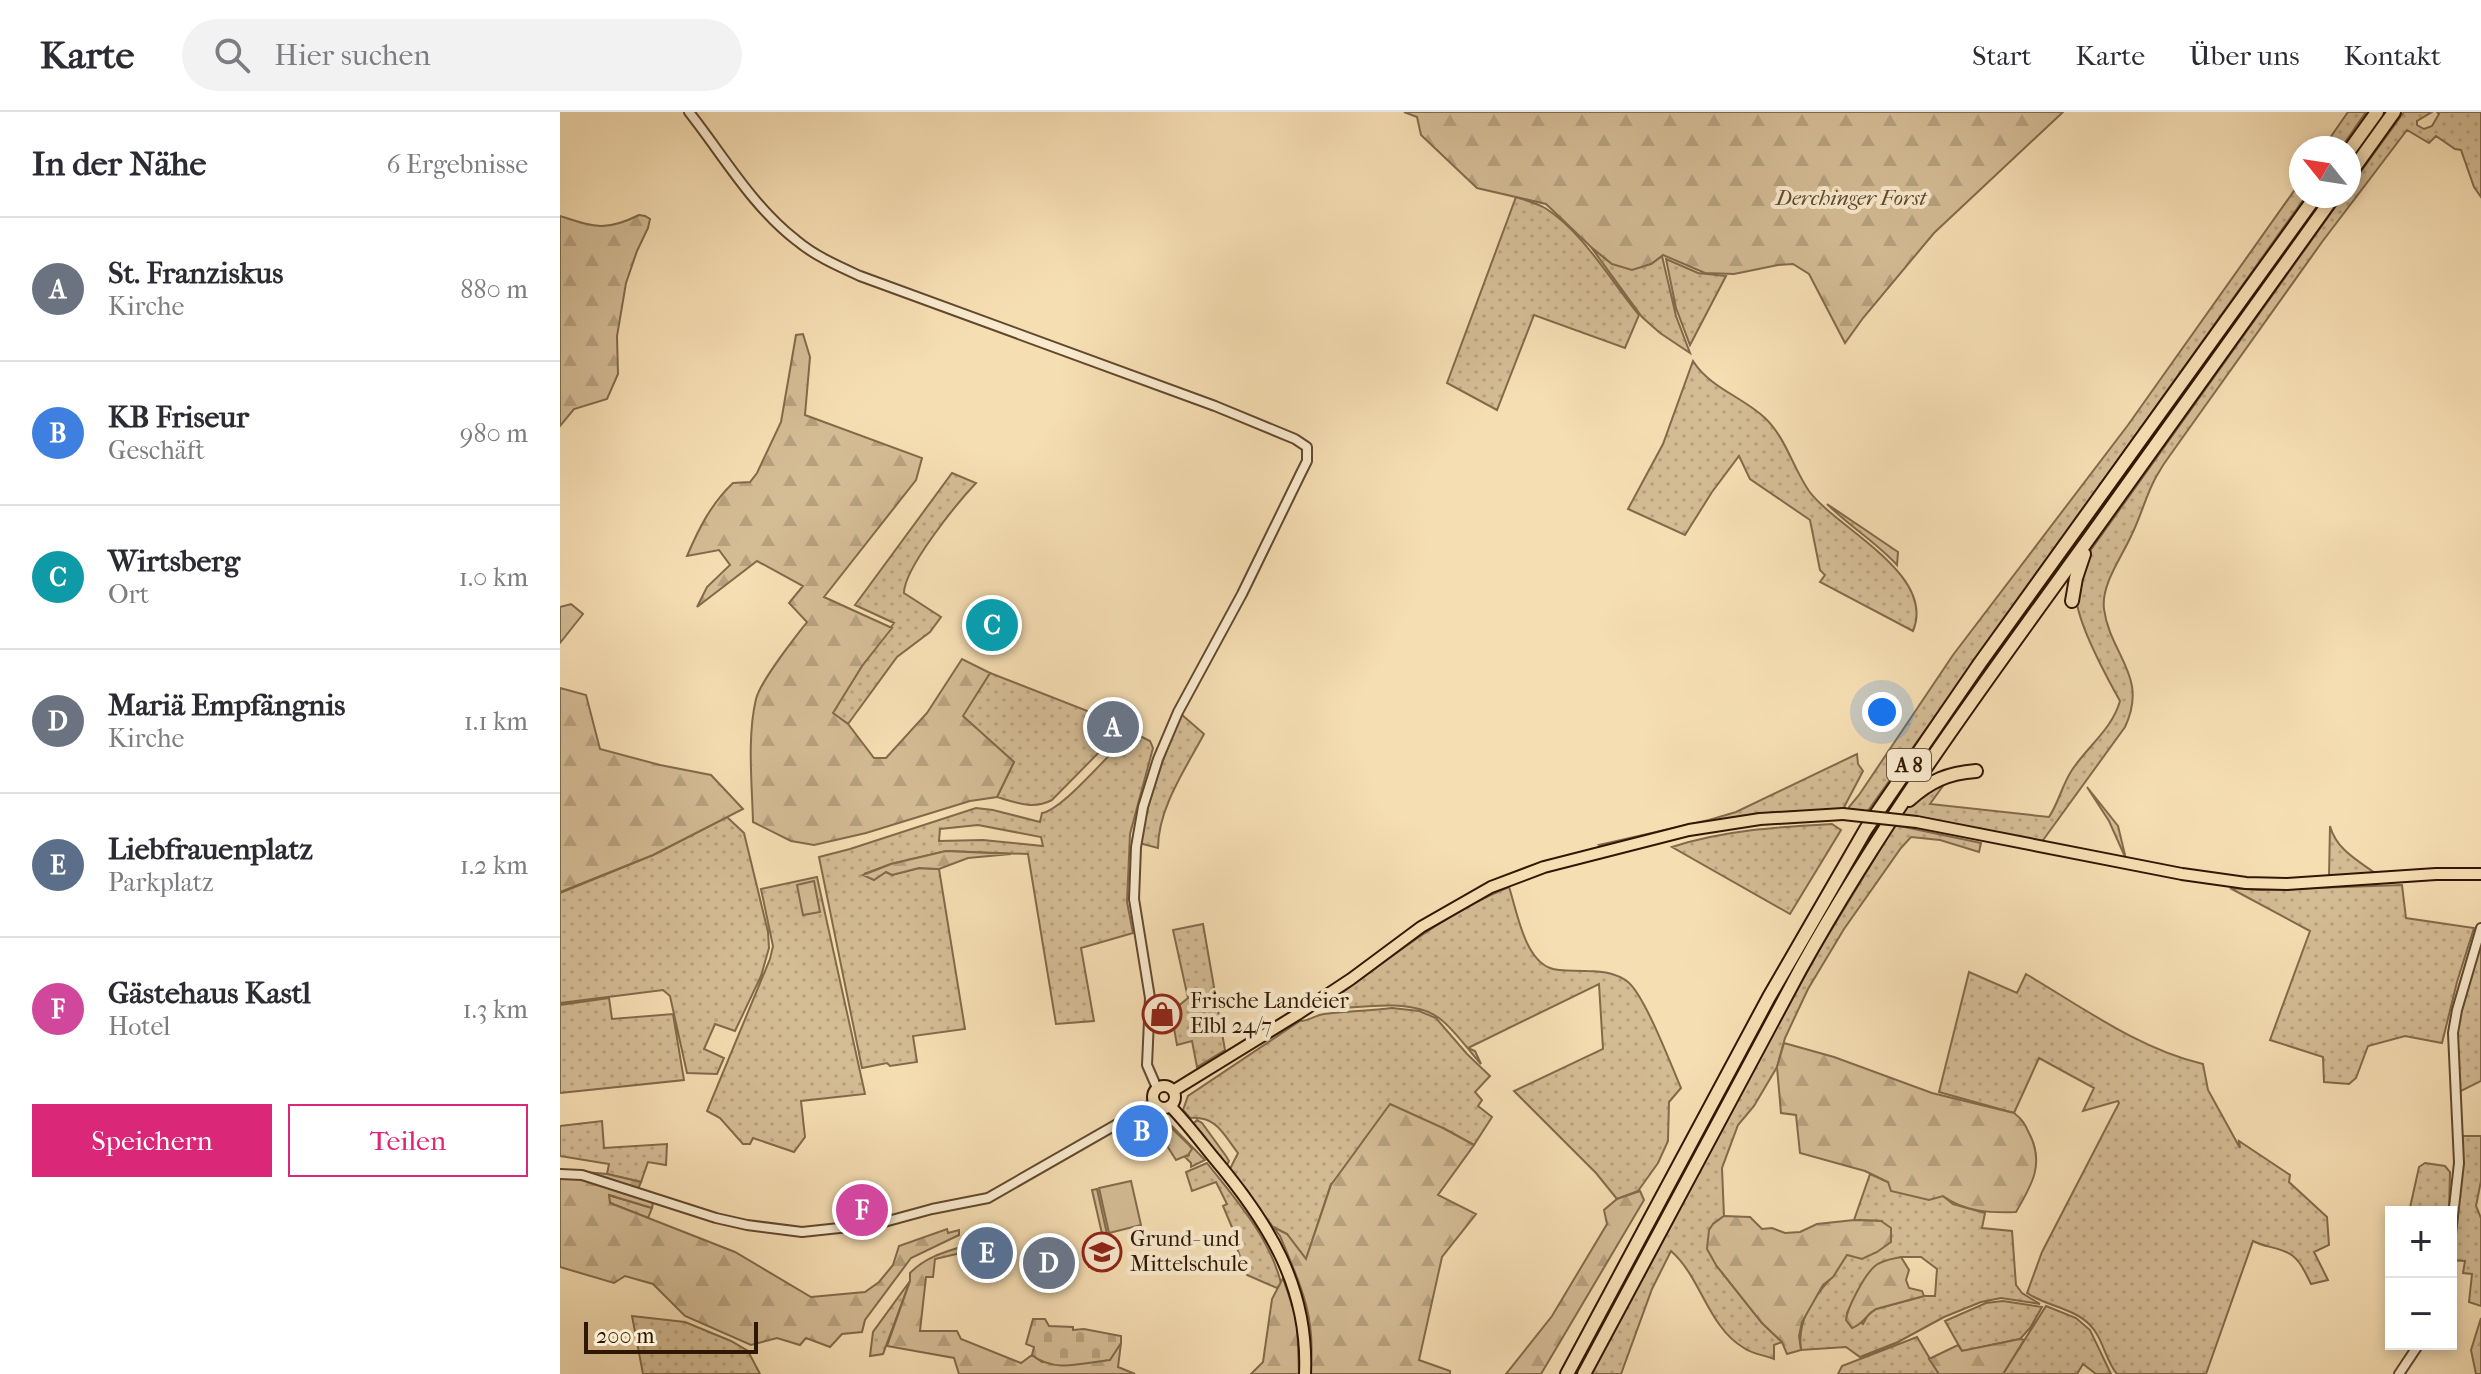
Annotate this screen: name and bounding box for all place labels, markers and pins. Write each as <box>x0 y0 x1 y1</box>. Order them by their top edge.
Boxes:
pin: C <box>966 595 1018 655</box>
pin: A <box>1087 697 1139 757</box>
place label: Frische Landeier Elbl 24/7 <box>1190 988 1349 1039</box>
shop icon: Frische Landeier Elbl 24/7 <box>1141 993 1183 1035</box>
pin: B <box>1116 1101 1168 1161</box>
pin: F <box>836 1180 888 1240</box>
pin: E <box>961 1223 1013 1283</box>
place label: Grund- und Mittelschule <box>1130 1226 1248 1277</box>
school or university icon: Grund- und Mittelschule <box>1081 1231 1123 1273</box>
pin: D <box>1023 1233 1075 1293</box>

